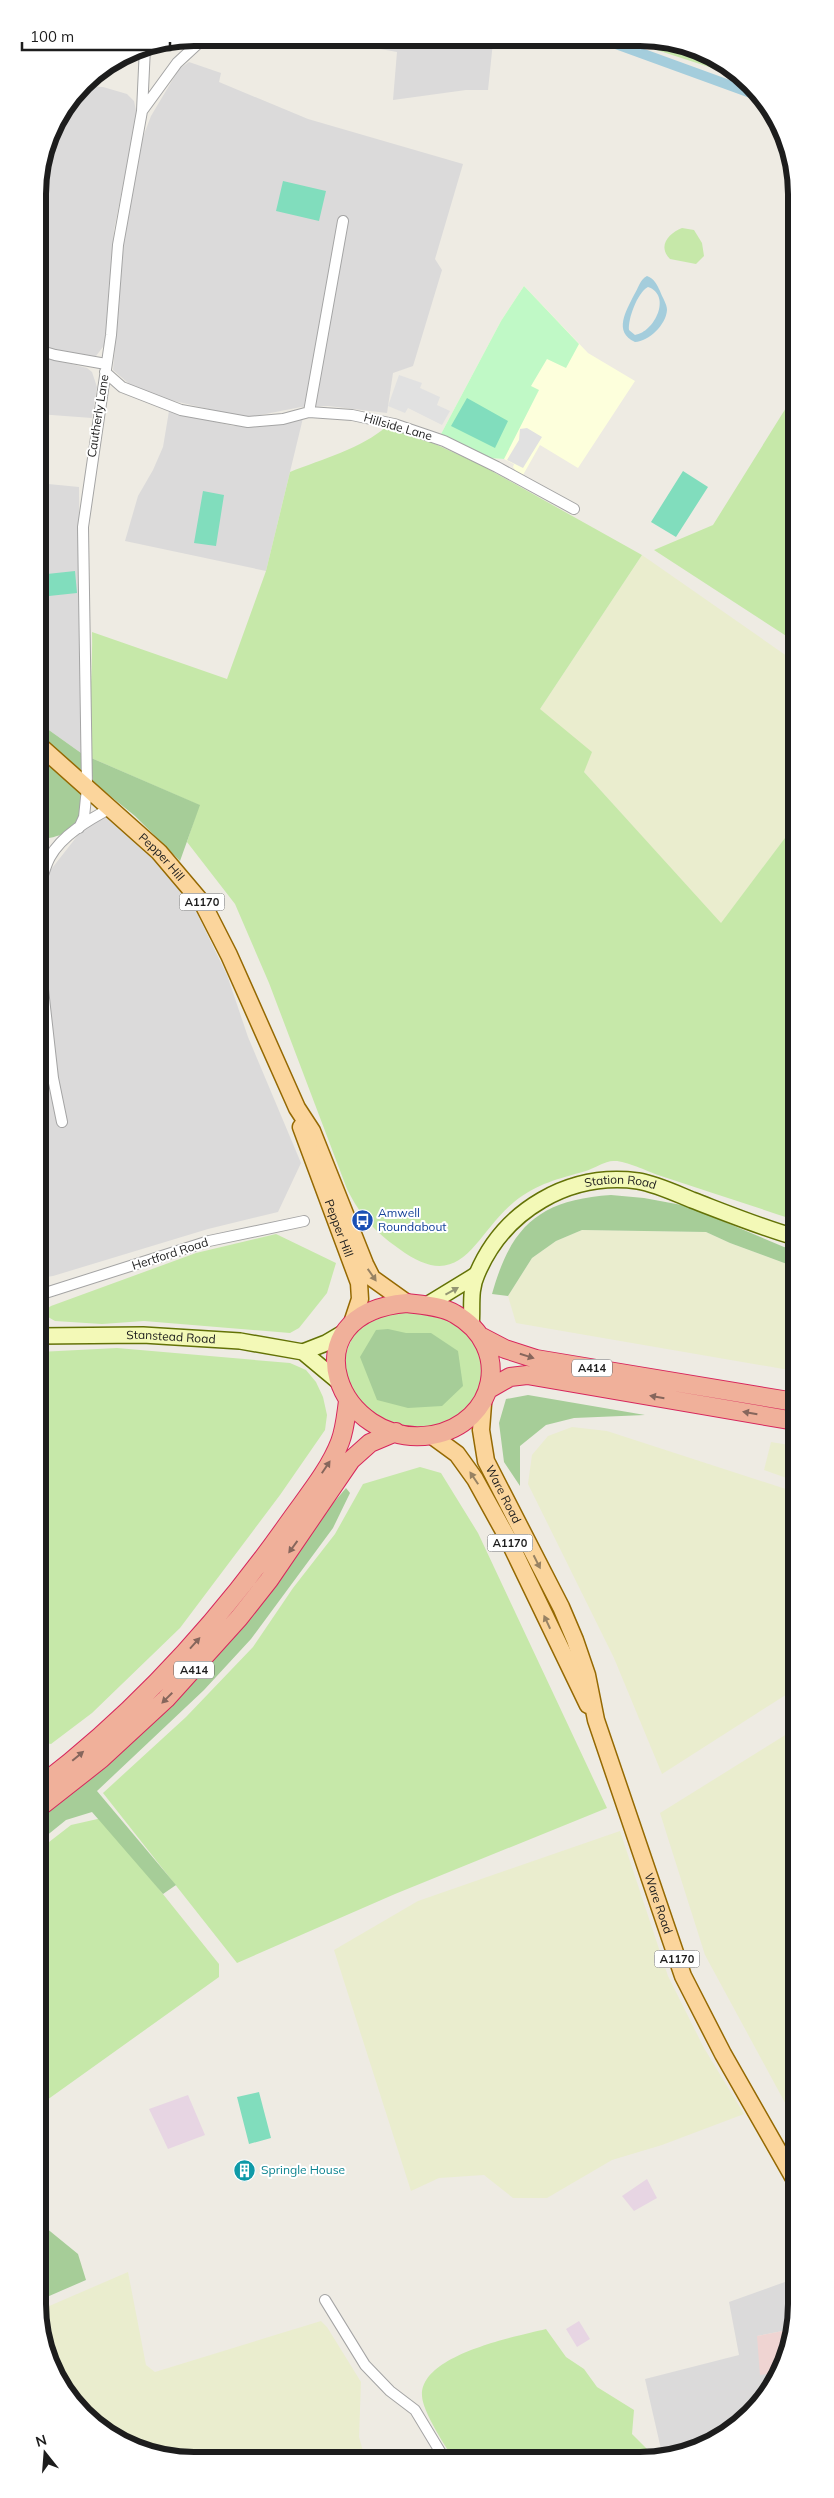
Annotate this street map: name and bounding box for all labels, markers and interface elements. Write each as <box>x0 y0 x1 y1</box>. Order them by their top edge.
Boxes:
scale bar <box>22 20 170 52</box>
text: 100 m <box>30 27 74 46</box>
street label: Cautherly Lane <box>84 373 111 459</box>
street label: Hillside Lane <box>362 410 434 443</box>
street label: Pepper Hill <box>136 829 188 884</box>
road number: A1170 <box>180 894 224 910</box>
street label: Station Road <box>583 1172 658 1192</box>
street label: Pepper Hill <box>322 1197 357 1259</box>
place label: Amwell Roundabout <box>378 1205 447 1234</box>
bus stop icon: Amwell Roundabout <box>350 1208 374 1232</box>
street label: Hertford Road <box>130 1234 210 1273</box>
one-way arrow <box>367 1268 377 1282</box>
one-way arrow <box>445 1287 459 1295</box>
street label: Stanstead Road <box>126 1327 216 1346</box>
one-way arrow <box>520 1353 535 1361</box>
road number: A414 <box>572 1360 612 1376</box>
one-way arrow <box>649 1393 665 1401</box>
one-way arrow <box>742 1409 758 1417</box>
one-way arrow <box>321 1460 331 1473</box>
street label: Ware Road <box>482 1463 525 1526</box>
one-way arrow <box>469 1471 479 1484</box>
road number: A1170 <box>488 1535 532 1552</box>
one-way arrow <box>288 1540 298 1554</box>
one-way arrow <box>533 1555 541 1569</box>
one-way arrow <box>543 1615 552 1630</box>
one-way arrow <box>189 1638 201 1650</box>
road number: A414 <box>174 1662 214 1678</box>
one-way arrow <box>161 1692 173 1704</box>
one-way arrow <box>71 1750 84 1761</box>
street label: Ware Road <box>642 1871 676 1936</box>
road number: A1170 <box>654 1950 700 1968</box>
building icon: Springle House <box>233 2158 257 2182</box>
place label: Springle House <box>261 2162 345 2177</box>
north arrow <box>20 2428 70 2478</box>
text: N <box>34 2430 49 2451</box>

